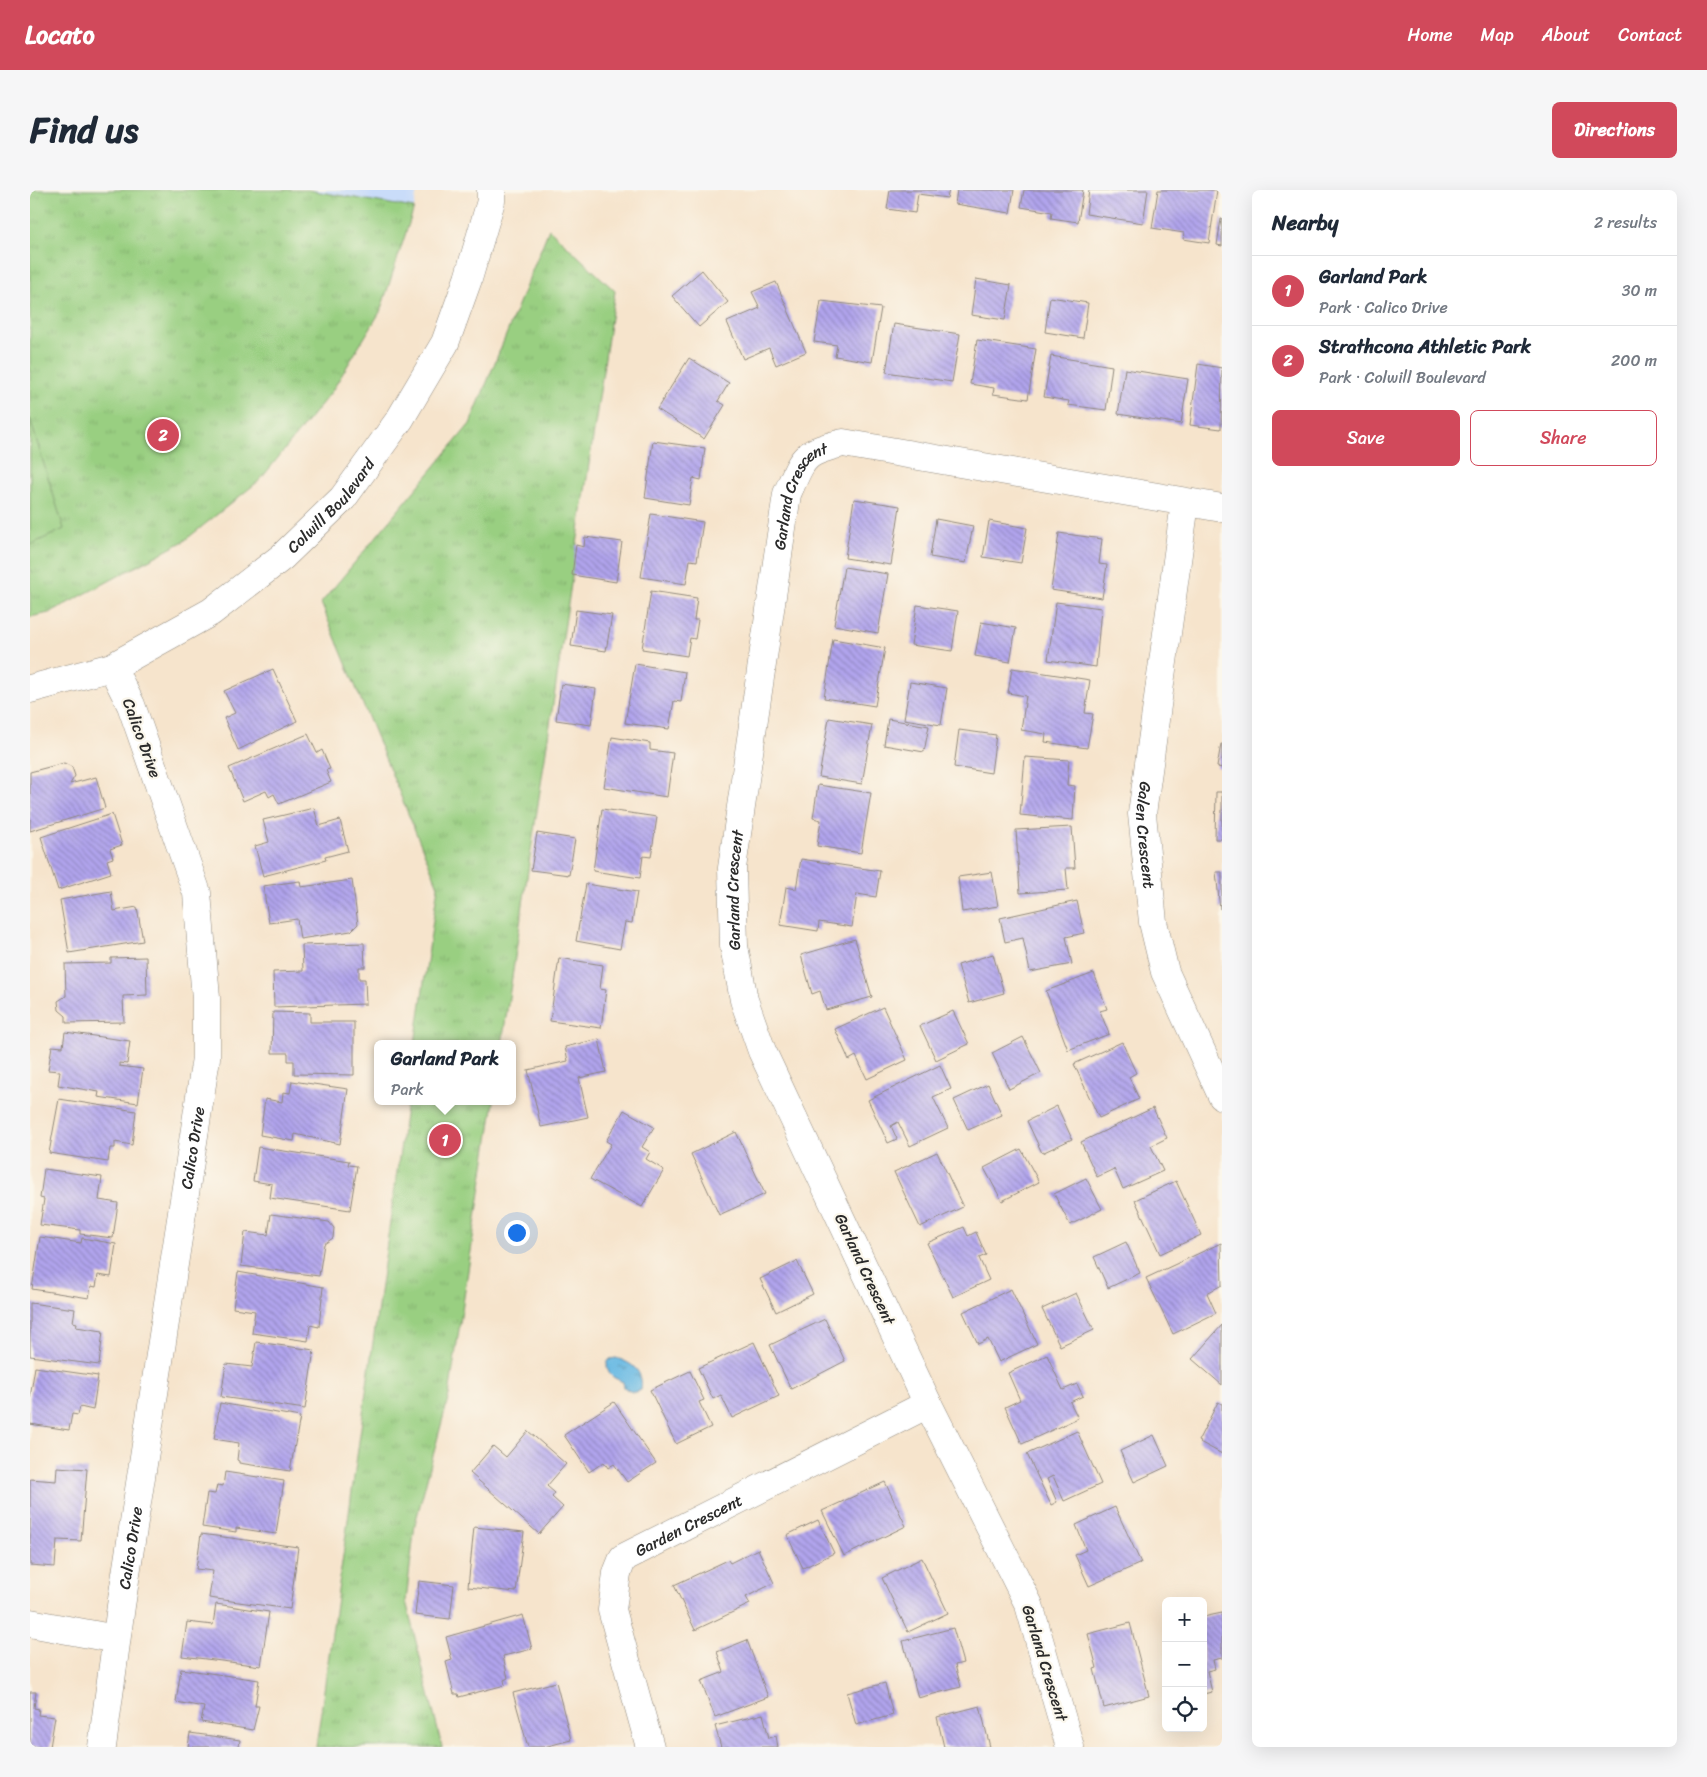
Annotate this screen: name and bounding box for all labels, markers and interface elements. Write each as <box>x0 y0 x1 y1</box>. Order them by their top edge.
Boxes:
text: Locato <box>25 14 95 56</box>
text: Home <box>1408 19 1453 51</box>
text: Map <box>1481 19 1514 51</box>
text: About <box>1542 19 1590 51</box>
text: Contact <box>1618 19 1682 51</box>
text: Find us <box>30 99 138 161</box>
button: Directions <box>1552 102 1677 158</box>
text: Nearby <box>1272 204 1338 242</box>
text: 2 results <box>1594 208 1657 237</box>
text: Garland Park <box>1319 260 1427 293</box>
text: 1 <box>1285 276 1291 305</box>
text: 30 m <box>1622 276 1657 305</box>
text: Park · Calico Drive <box>1319 293 1448 322</box>
text: Strathcona Athletic Park <box>1319 330 1531 363</box>
text: 2 <box>1283 346 1293 375</box>
text: 200 m <box>1611 346 1657 375</box>
text: Park · Colwill Boulevard <box>1319 363 1486 392</box>
button: Save <box>1272 410 1460 466</box>
button: Share <box>1470 410 1657 466</box>
pin: 2 <box>147 416 179 454</box>
street label: Garland Crescent <box>764 433 832 552</box>
street label: Colwill Boulevard <box>279 450 383 560</box>
street label: Calico Drive <box>114 694 170 782</box>
street label: Galen Crescent <box>1127 780 1164 890</box>
street label: Garland Crescent <box>717 827 752 951</box>
popup <box>374 1040 516 1105</box>
text: Garland Park <box>391 1042 499 1075</box>
text: Park <box>391 1075 424 1104</box>
street label: Calico Drive <box>171 1104 213 1191</box>
pin: 1 <box>429 1121 461 1159</box>
street label: Garland Crescent <box>826 1208 904 1330</box>
your location <box>504 1220 530 1246</box>
street label: Garden Crescent <box>629 1485 747 1564</box>
street label: Calico Drive <box>109 1505 151 1591</box>
map controls <box>1162 1597 1207 1732</box>
button: + <box>1162 1597 1207 1642</box>
street label: Garland Crescent <box>1014 1601 1077 1725</box>
button: − <box>1162 1642 1207 1687</box>
button: locate <box>1162 1687 1207 1732</box>

